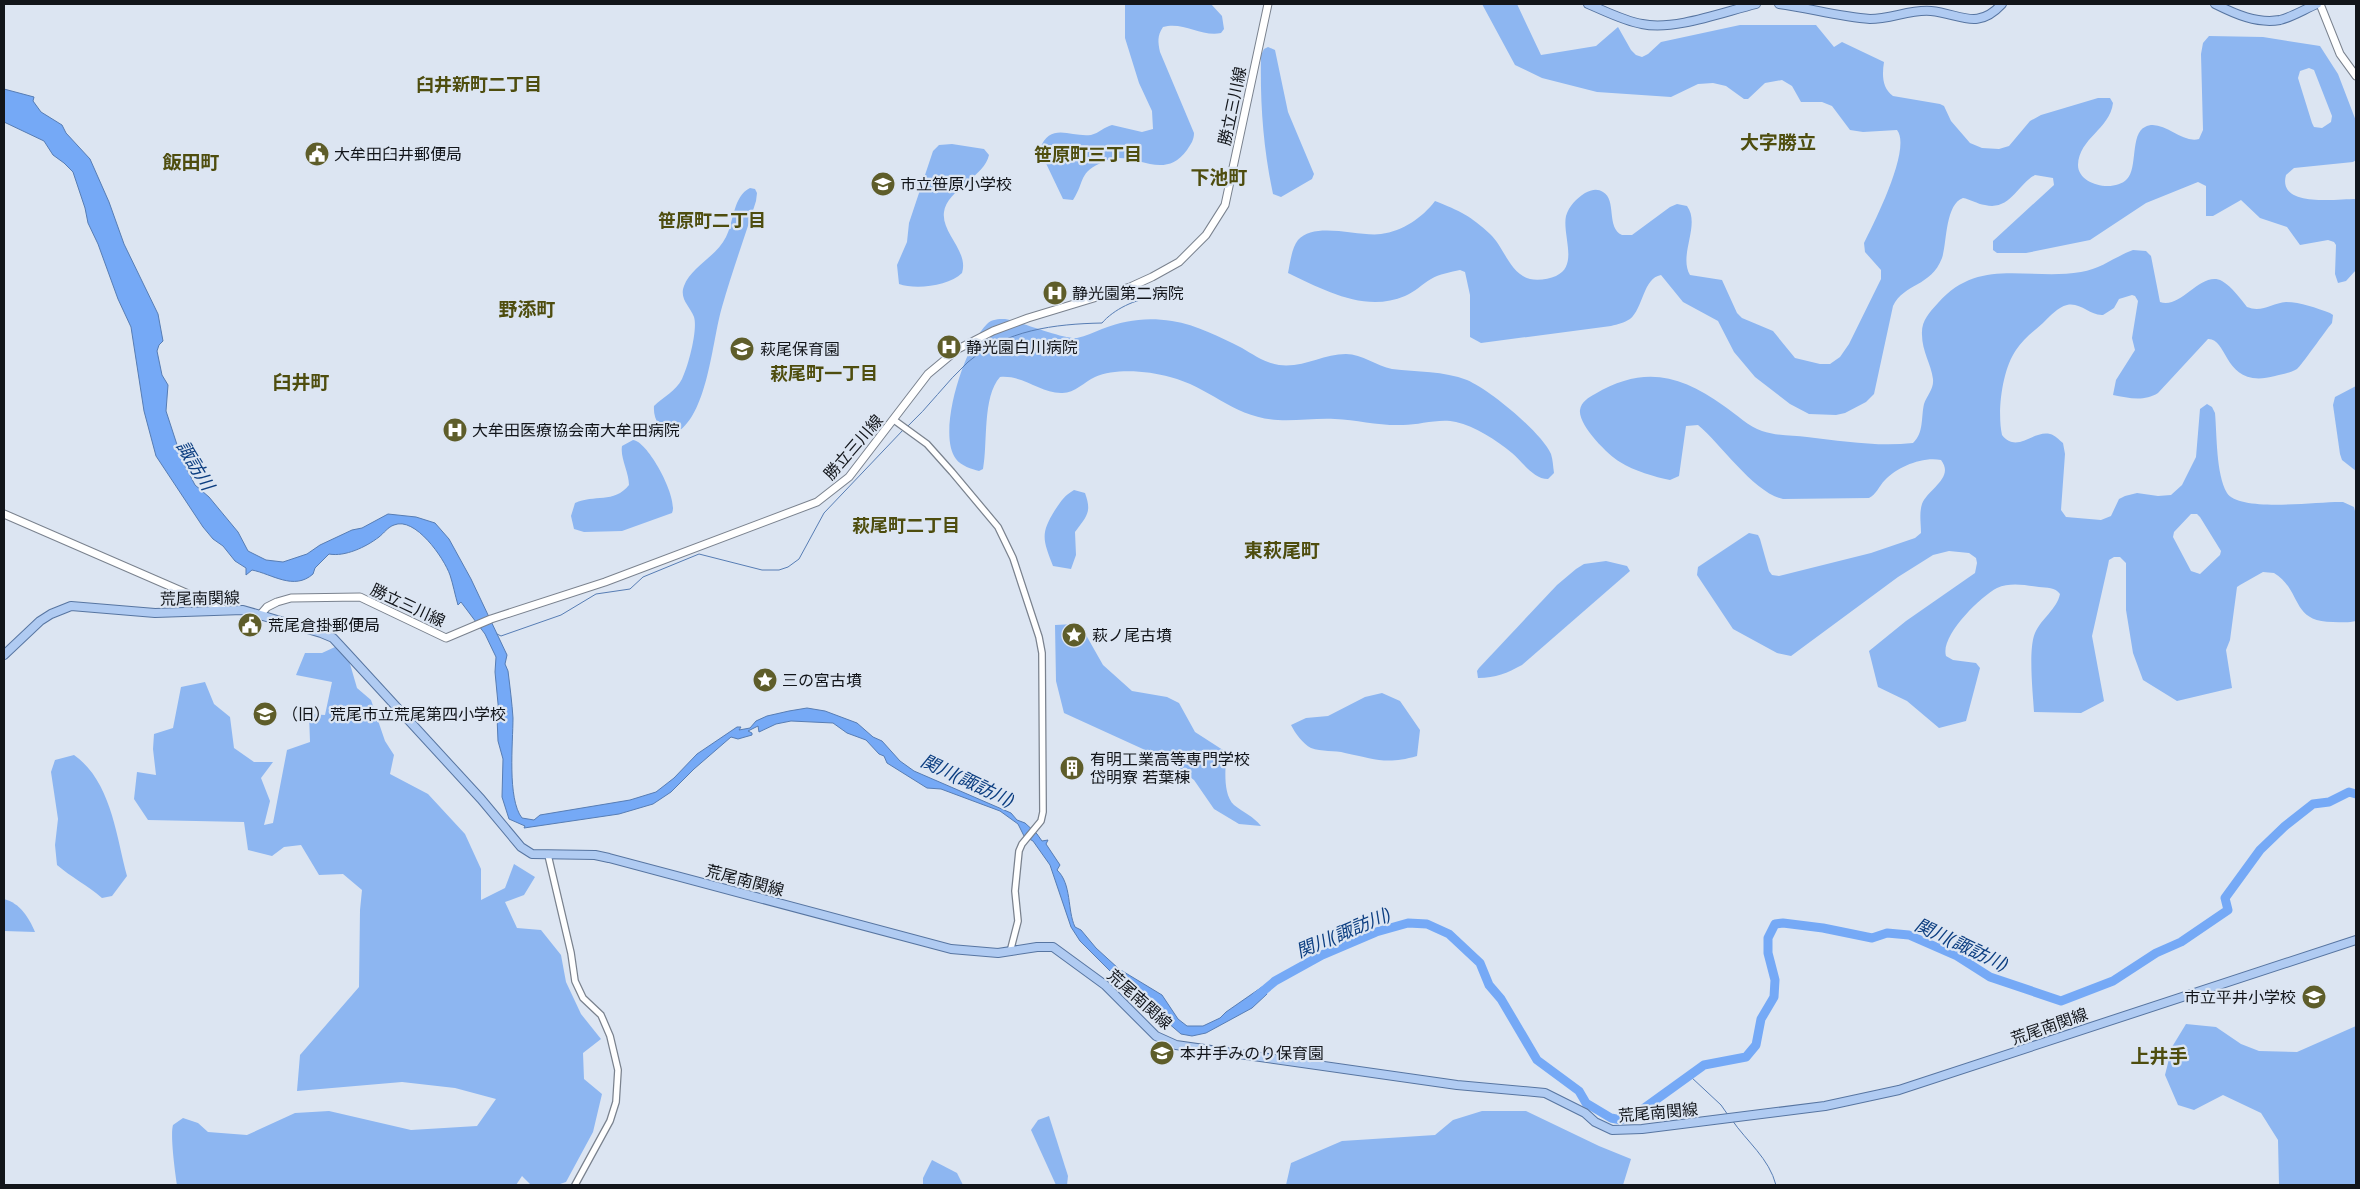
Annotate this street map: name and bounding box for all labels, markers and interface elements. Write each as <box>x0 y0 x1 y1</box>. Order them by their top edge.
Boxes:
street label: 勝立三川線 <box>1213 65 1251 147</box>
district label: 臼井新町二丁目 <box>416 72 542 96</box>
district label: 大字勝立 <box>1740 129 1816 155</box>
public building icon: 大牟田臼井郵便局 <box>304 141 330 167</box>
district label: 笹原町三丁目 <box>1034 142 1142 166</box>
place label: 大牟田臼井郵便局 <box>334 143 462 165</box>
district label: 飯田町 <box>162 149 220 175</box>
district label: 下池町 <box>1190 164 1248 190</box>
school or university icon: 市立笹原小学校 <box>870 171 896 197</box>
place label: 市立笹原小学校 <box>900 173 1012 195</box>
district label: 笹原町二丁目 <box>658 208 766 232</box>
hospital icon: 静光園第二病院 <box>1042 280 1068 306</box>
place label: 静光園第二病院 <box>1072 282 1184 304</box>
district label: 野添町 <box>498 296 556 322</box>
hospital icon: 静光園白川病院 <box>936 334 962 360</box>
school or university icon: 萩尾保育園 <box>729 336 755 362</box>
place label: 静光園白川病院 <box>966 336 1078 358</box>
place label: 萩尾保育園 <box>760 338 840 360</box>
district label: 萩尾町一丁目 <box>770 361 878 385</box>
district label: 臼井町 <box>272 369 330 395</box>
street label: 勝立三川線 <box>818 410 888 484</box>
hospital icon: 大牟田医療協会南大牟田病院 <box>442 417 468 443</box>
place label: 大牟田医療協会南大牟田病院 <box>472 419 680 441</box>
water label: 諏訪川 <box>172 436 221 496</box>
district label: 萩尾町二丁目 <box>852 513 960 537</box>
district label: 東萩尾町 <box>1244 537 1320 563</box>
street label: 勝立三川線 <box>367 578 449 632</box>
street label: 荒尾南関線 <box>160 586 240 610</box>
public building icon: 荒尾倉掛郵便局 <box>237 612 263 638</box>
place label: 荒尾倉掛郵便局 <box>268 614 380 636</box>
place icon: 萩ノ尾古墳 <box>1061 622 1087 648</box>
place label: 萩ノ尾古墳 <box>1092 624 1172 646</box>
place icon: 三の宮古墳 <box>752 667 778 693</box>
place label: 三の宮古墳 <box>782 669 862 691</box>
school or university icon: （旧）荒尾市立荒尾第四小学校 <box>252 701 278 727</box>
place label: （旧）荒尾市立荒尾第四小学校 <box>282 703 506 725</box>
water label: 関川(諏訪川) <box>917 748 1019 812</box>
place label: 有明工業高等専門学校 岱明寮 若葉棟 <box>1090 748 1250 788</box>
building icon: 有明工業高等専門学校 岱明寮 若葉棟 <box>1059 755 1085 781</box>
street label: 荒尾南関線 <box>704 859 786 901</box>
water label: 関川(諏訪川) <box>1292 901 1394 963</box>
water label: 関川(諏訪川) <box>1911 912 2013 976</box>
street label: 荒尾南関線 <box>1103 964 1177 1034</box>
school or university icon: 市立平井小学校 <box>2301 984 2327 1010</box>
place label: 市立平井小学校 <box>2184 986 2296 1008</box>
street label: 荒尾南関線 <box>2008 1003 2090 1049</box>
school or university icon: 本井手みのり保育園 <box>1149 1040 1175 1066</box>
place label: 本井手みのり保育園 <box>1180 1042 1324 1064</box>
district label: 上井手 <box>2130 1043 2188 1069</box>
street label: 荒尾南関線 <box>1617 1098 1699 1126</box>

